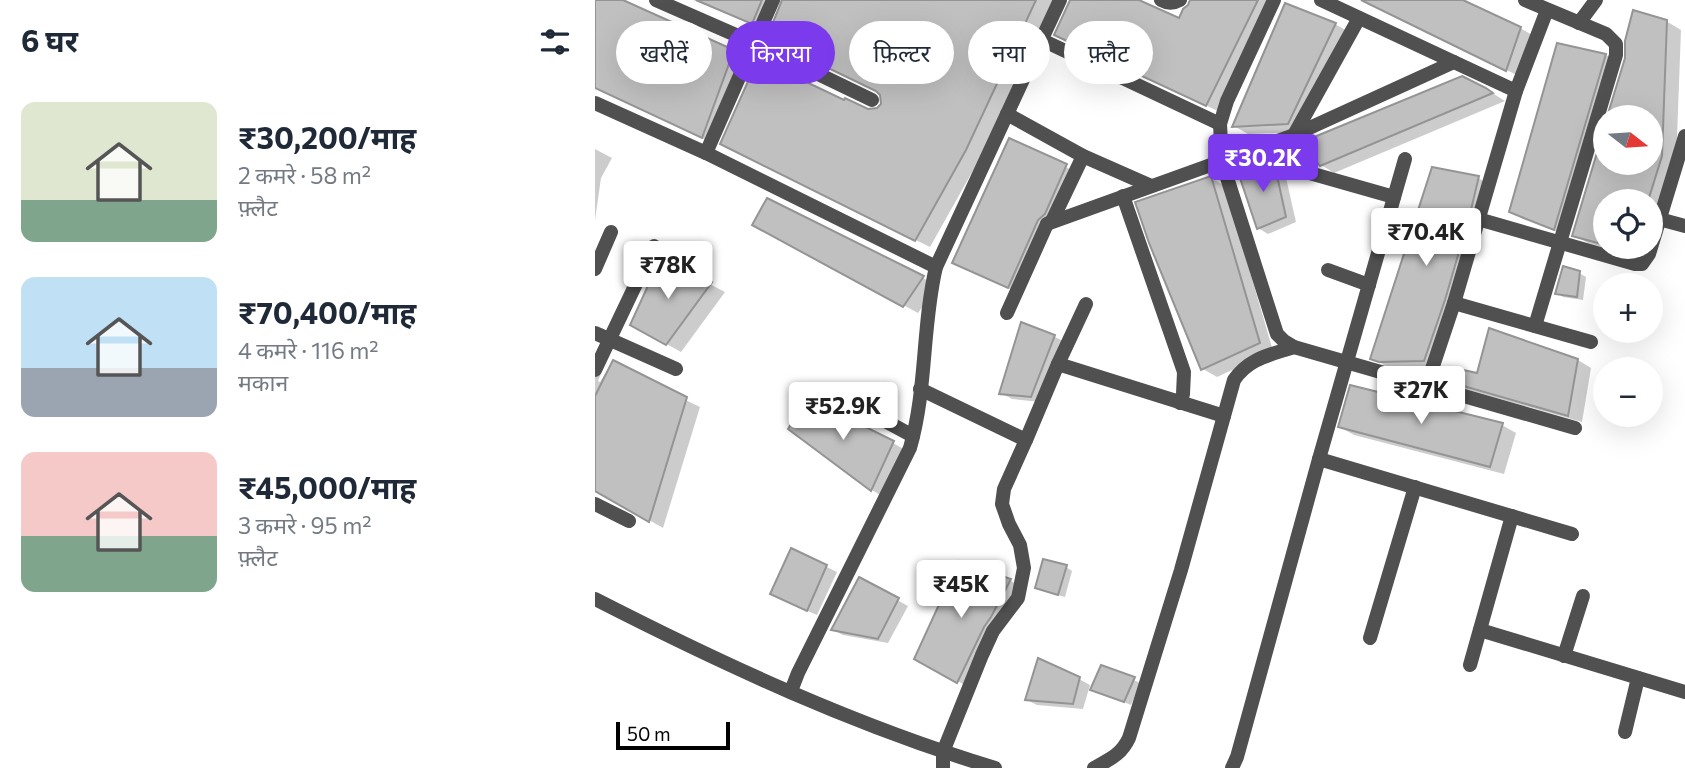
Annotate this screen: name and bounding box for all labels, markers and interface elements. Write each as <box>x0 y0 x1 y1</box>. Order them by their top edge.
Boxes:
text: 6 घर <box>21 21 78 58</box>
chip: खरीदें <box>616 21 712 84</box>
chip: किराया <box>726 21 835 84</box>
chip: फ़िल्टर <box>849 21 954 84</box>
chip: नया <box>968 21 1050 84</box>
chip: फ़्लैट <box>1064 21 1153 84</box>
icon: filters <box>536 23 574 61</box>
north arrow <box>1593 105 1663 175</box>
map controls <box>1593 105 1663 427</box>
text: ₹30,200/माह <box>238 118 416 155</box>
icon: home <box>77 130 161 214</box>
pin: ₹30.2K <box>1206 134 1320 194</box>
text: ₹30.2K <box>1224 143 1302 171</box>
text: 2 कमरे · 58 m² <box>238 161 371 189</box>
button: locate <box>1593 189 1663 259</box>
text: फ़्लैट <box>238 193 278 221</box>
pin: ₹70.4K <box>1369 208 1483 268</box>
text: ₹70.4K <box>1387 217 1465 245</box>
pin: ₹78K <box>627 242 709 301</box>
text: ₹78K <box>639 250 697 278</box>
button: + <box>1593 273 1663 343</box>
text: ₹70,400/माह <box>238 293 416 330</box>
icon: home <box>77 305 161 389</box>
text: 4 कमरे · 116 m² <box>238 336 379 364</box>
button: − <box>1593 357 1663 427</box>
pin: ₹27K <box>1380 366 1462 426</box>
text: मकान <box>238 368 288 396</box>
text: ₹27K <box>1393 375 1449 403</box>
pin: ₹52.9K <box>786 382 900 442</box>
text: ₹52.9K <box>805 391 881 419</box>
text: ₹45,000/माह <box>238 468 416 505</box>
icon: home <box>77 480 161 564</box>
text: 3 कमरे · 95 m² <box>238 511 371 539</box>
text: फ़्लैट <box>238 543 278 571</box>
pin: ₹45K <box>920 560 1002 620</box>
text: ₹45K <box>932 569 990 597</box>
scale bar <box>616 719 730 751</box>
text: 50 m <box>627 722 671 745</box>

